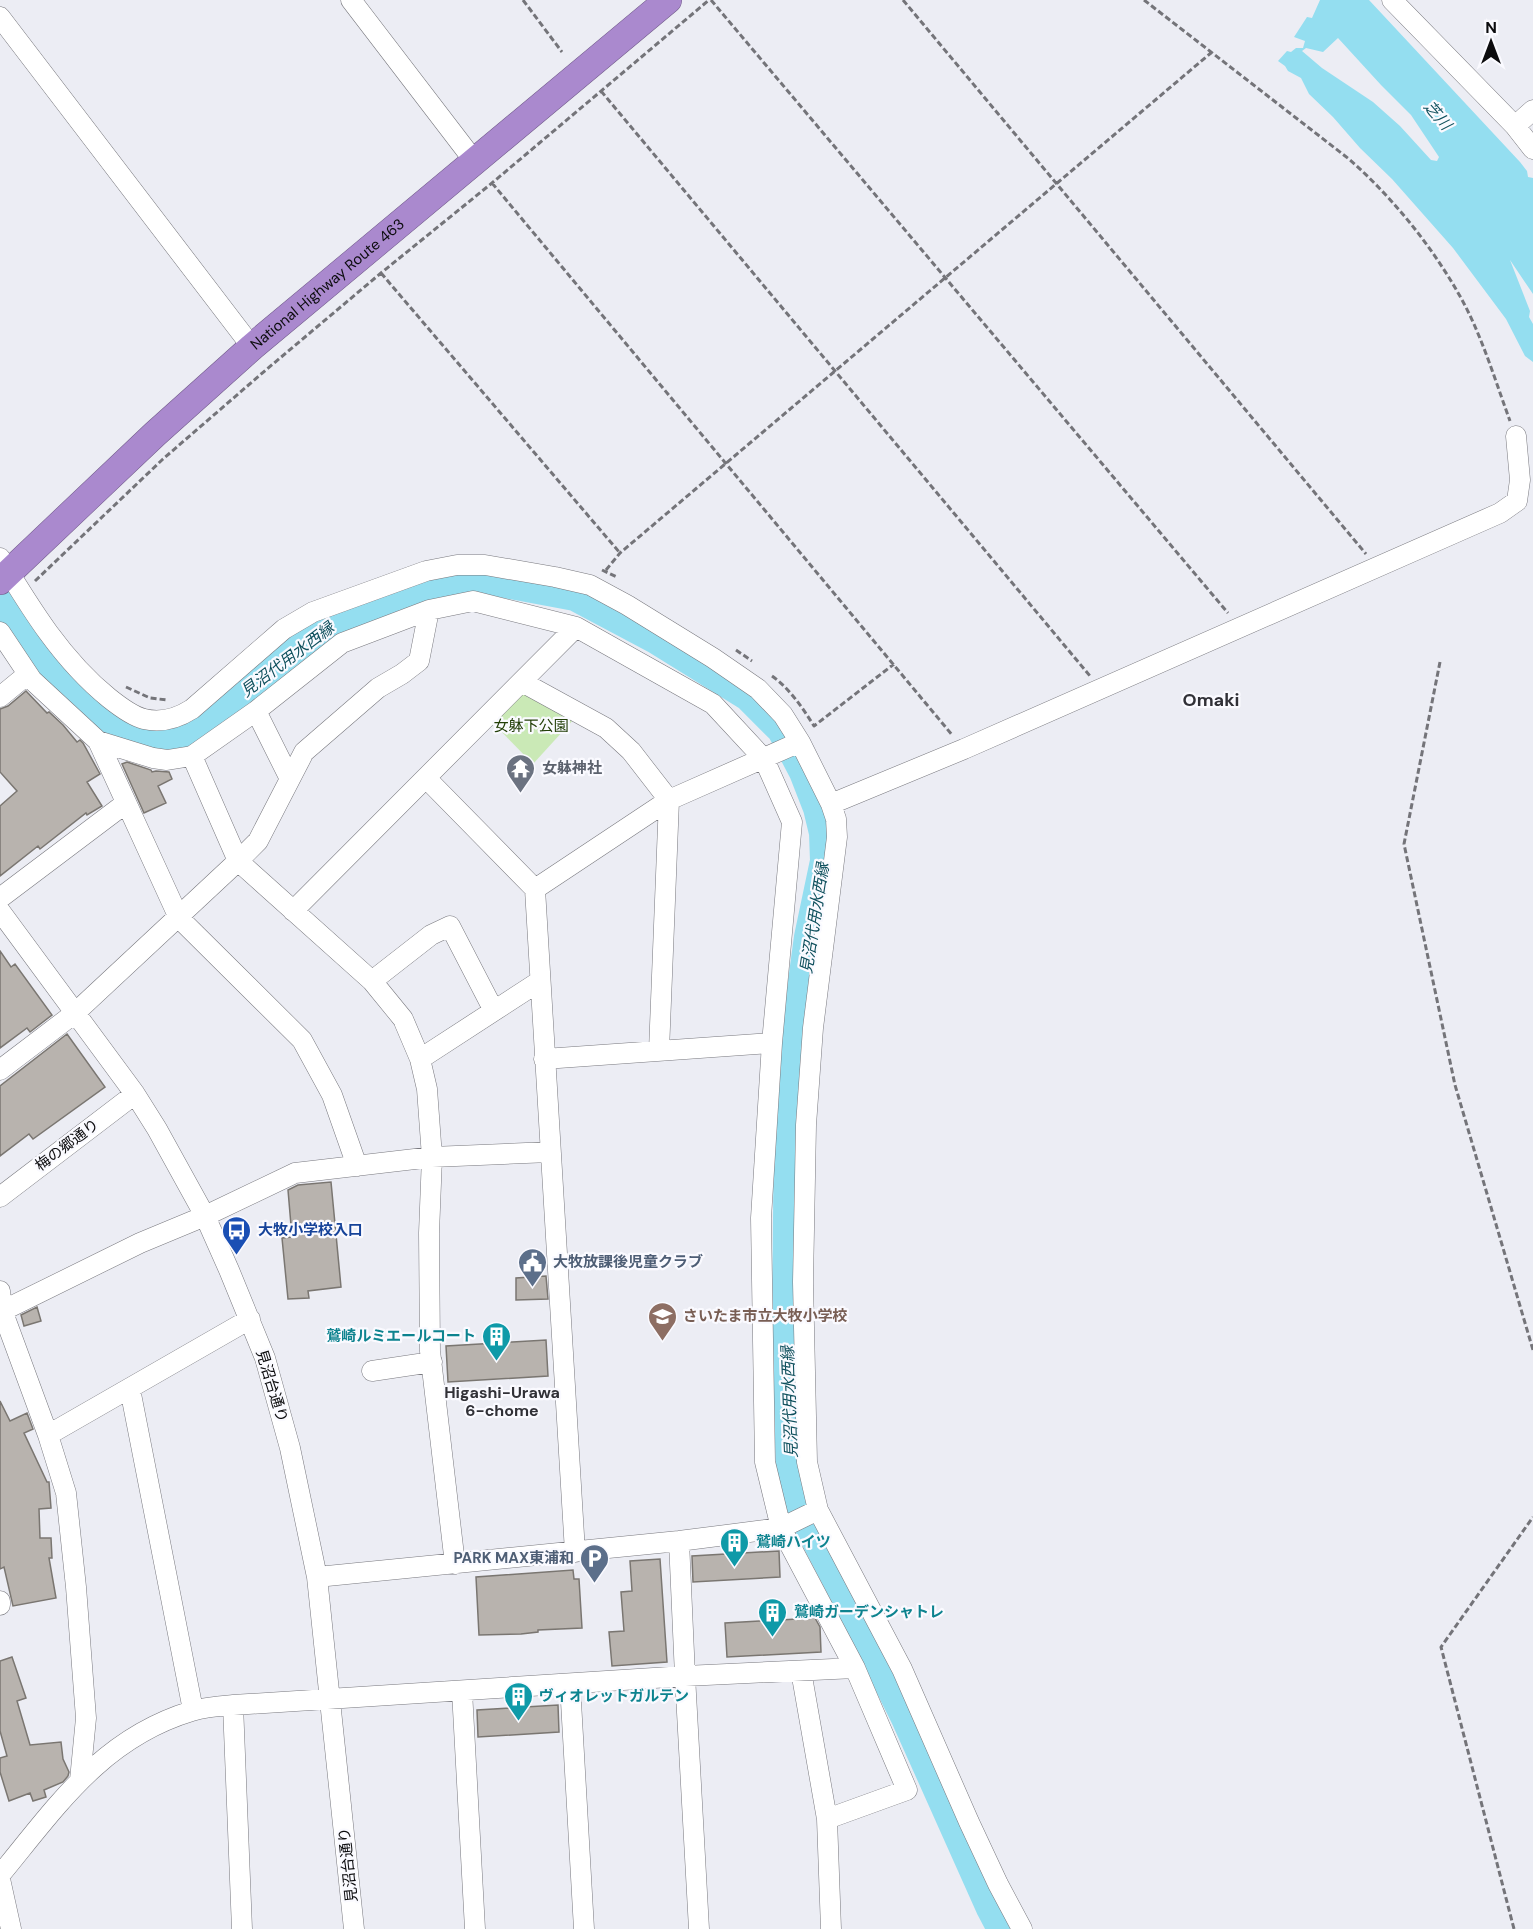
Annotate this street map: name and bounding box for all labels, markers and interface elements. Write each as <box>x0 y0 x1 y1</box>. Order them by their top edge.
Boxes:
north arrow <box>1461 12 1521 72</box>
text: N <box>1485 17 1497 38</box>
water label: 芝川 <box>1419 96 1457 136</box>
street label: National Highway Route 463 <box>246 214 409 354</box>
water label: 見沼代用水西縁 <box>236 616 340 701</box>
district label: Omaki <box>1183 688 1239 712</box>
park label: 女躰下公園 <box>493 716 569 736</box>
temple icon: 女躰神社 <box>505 752 537 794</box>
place label: 女躰神社 <box>542 758 602 778</box>
water label: 見沼代用水西縁 <box>795 859 834 975</box>
street label: 梅の郷通り <box>31 1114 103 1176</box>
bus stop icon: 大牧小学校入口 <box>221 1214 253 1256</box>
place label: 大牧小学校入口 <box>258 1220 363 1240</box>
public building icon: 大牧放課後児童クラブ <box>516 1246 548 1288</box>
place label: 大牧放課後児童クラブ <box>553 1252 703 1272</box>
school or university icon: さいたま市立大牧小学校 <box>646 1300 678 1342</box>
place label: さいたま市立大牧小学校 <box>683 1306 848 1326</box>
building icon: 鷲崎ルミエールコート <box>481 1320 513 1362</box>
place label: 鷲崎ルミエールコート <box>326 1326 476 1346</box>
water label: 見沼代用水西縁 <box>777 1344 802 1458</box>
street label: 見沼台通り <box>251 1347 293 1425</box>
district label: Higashi-Urawa 6-chome <box>444 1382 560 1421</box>
building icon: 鷲崎ハイツ <box>719 1526 751 1568</box>
place label: 鷲崎ハイツ <box>756 1532 831 1552</box>
parking icon: PARK MAX東浦和 <box>579 1542 611 1584</box>
place label: PARK MAX東浦和 <box>453 1548 574 1568</box>
building icon: 鷲崎ガーデンシャトレ <box>757 1596 789 1638</box>
place label: 鷲崎ガーデンシャトレ <box>794 1602 944 1622</box>
building icon: ヴィオレットガルテン <box>502 1680 534 1722</box>
place label: ヴィオレットガルテン <box>539 1686 689 1706</box>
street label: 見沼台通り <box>334 1827 362 1903</box>

